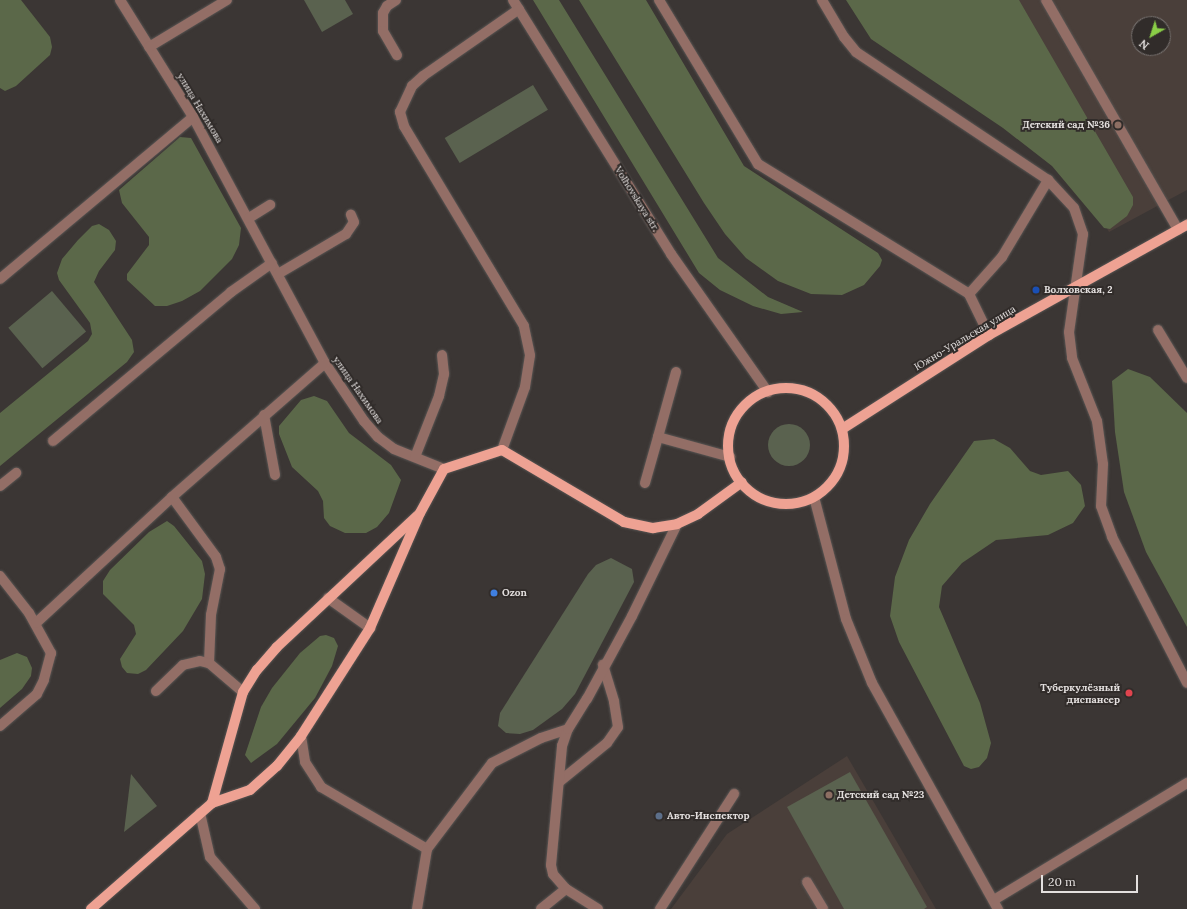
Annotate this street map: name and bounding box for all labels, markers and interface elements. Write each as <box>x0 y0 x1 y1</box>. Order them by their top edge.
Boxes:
north arrow <box>1131 16 1171 56</box>
text: N <box>1136 36 1152 53</box>
street label: улица Нахимова <box>174 71 226 145</box>
place label: Детский сад №36 <box>1022 119 1110 131</box>
marker: Детский сад №36 <box>1113 120 1123 130</box>
street label: Volhovskaya str. <box>612 164 662 234</box>
place label: Волховская, 2 <box>1044 284 1113 296</box>
marker: Волховская, 2 <box>1031 285 1041 295</box>
street label: Южно-Уральская улица <box>912 303 1018 373</box>
street label: улица Нахимова <box>330 354 386 426</box>
place label: Ozon <box>502 587 527 599</box>
marker: Ozon <box>489 588 499 598</box>
place label: Туберкулёзный диспансер <box>1040 681 1120 704</box>
marker: Туберкулёзный диспансер <box>1123 687 1135 699</box>
place label: Детский сад №23 <box>837 789 924 801</box>
marker: Детский сад №23 <box>824 790 834 800</box>
place label: Авто-Инспектор <box>667 810 750 822</box>
marker: Авто-Инспектор <box>654 811 664 821</box>
scale bar <box>1043 867 1140 893</box>
text: 20 m <box>1048 874 1076 889</box>

